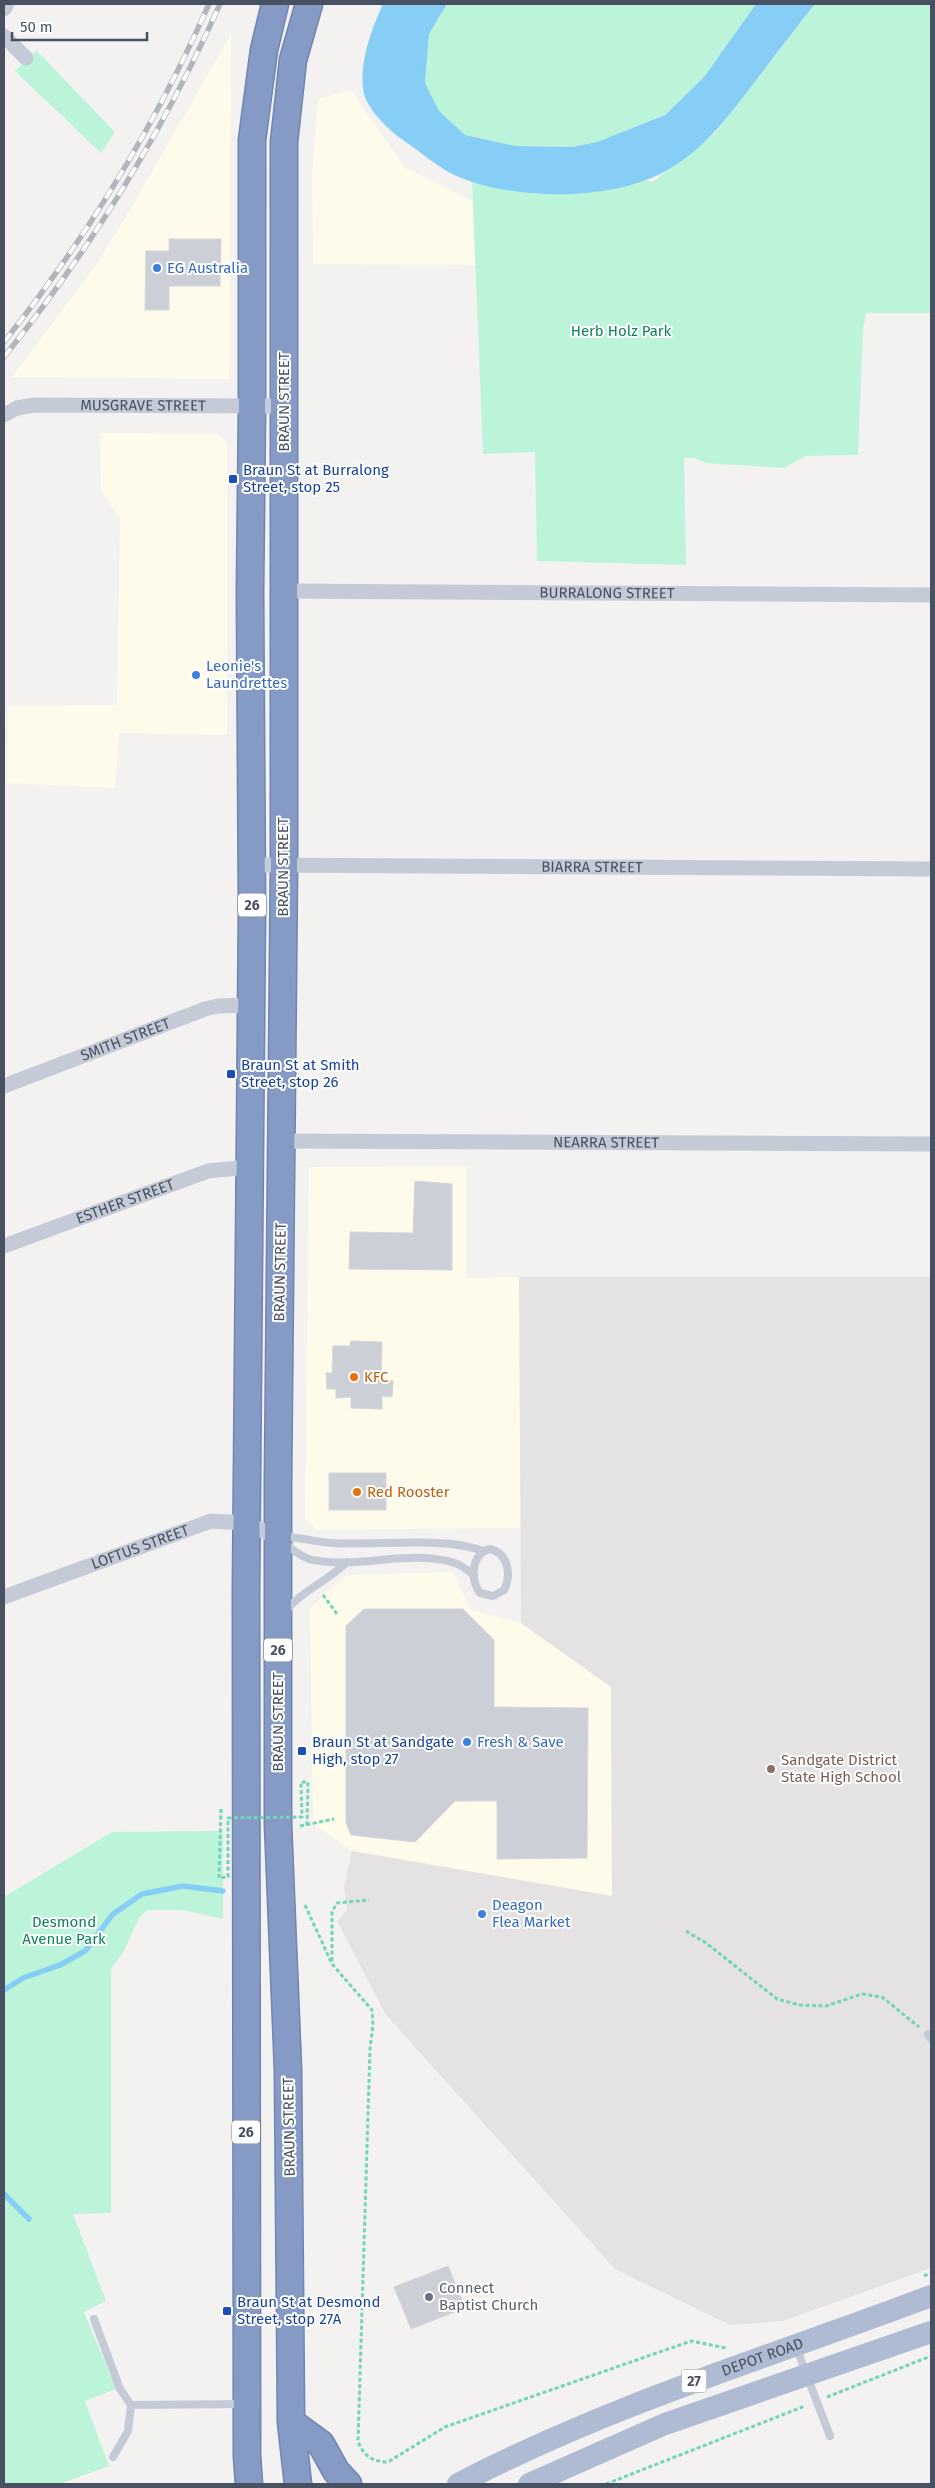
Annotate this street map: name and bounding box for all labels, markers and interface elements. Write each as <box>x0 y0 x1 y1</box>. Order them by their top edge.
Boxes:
scale bar <box>12 10 148 42</box>
text: 50 m <box>20 18 53 36</box>
place label: EG Australia <box>167 259 248 277</box>
marker: EG Australia <box>151 262 163 274</box>
park label: Herb Holz Park <box>571 322 672 340</box>
street label: BRAUN STREET <box>275 352 293 452</box>
street label: MUSGRAVE STREET <box>80 396 206 415</box>
place label: Braun St at Burralong Street, stop 25 <box>243 461 389 496</box>
marker: Braun St at Burralong Street, stop 25 <box>227 473 239 485</box>
street label: BURRALONG STREET <box>539 584 675 602</box>
place label: Leonie's Laundrettes <box>206 657 287 692</box>
marker: Leonie's Laundrettes <box>190 669 202 681</box>
street label: BRAUN STREET <box>274 817 292 917</box>
street label: BIARRA STREET <box>541 858 643 876</box>
road number: 26 <box>238 894 266 916</box>
street label: SMITH STREET <box>78 1014 173 1065</box>
place label: Braun St at Smith Street, stop 26 <box>241 1056 360 1091</box>
marker: Braun St at Smith Street, stop 26 <box>225 1068 237 1080</box>
street label: NEARRA STREET <box>553 1133 659 1152</box>
street label: ESTHER STREET <box>73 1175 177 1228</box>
street label: BRAUN STREET <box>270 1222 290 1322</box>
place label: KFC <box>364 1368 389 1386</box>
marker: KFC <box>348 1371 360 1383</box>
place label: Red Rooster <box>367 1483 450 1501</box>
marker: Red Rooster <box>351 1486 363 1498</box>
street label: LOFTUS STREET <box>89 1521 192 1573</box>
road number: 26 <box>264 1638 292 1662</box>
street label: BRAUN STREET <box>269 1672 287 1772</box>
place label: Braun St at Sandgate High, stop 27 <box>312 1733 454 1768</box>
place label: Fresh & Save <box>477 1733 564 1751</box>
marker: Fresh & Save <box>461 1736 473 1748</box>
marker: Braun St at Sandgate High, stop 27 <box>296 1745 308 1757</box>
place label: Sandgate District State High School <box>781 1751 902 1786</box>
marker: Sandgate District State High School <box>765 1763 777 1775</box>
place label: Deagon Flea Market <box>492 1896 571 1931</box>
marker: Deagon Flea Market <box>476 1908 488 1920</box>
park label: Desmond Avenue Park <box>22 1913 106 1948</box>
street label: BRAUN STREET <box>279 2077 299 2177</box>
road number: 26 <box>232 2120 260 2144</box>
place label: Connect Baptist Church <box>439 2279 538 2314</box>
marker: Connect Baptist Church <box>423 2291 435 2303</box>
place label: Braun St at Desmond Street, stop 27A <box>237 2293 380 2328</box>
marker: Braun St at Desmond Street, stop 27A <box>221 2305 233 2317</box>
street label: DEPOT ROAD <box>719 2334 806 2380</box>
road number: 27 <box>682 2370 706 2392</box>

